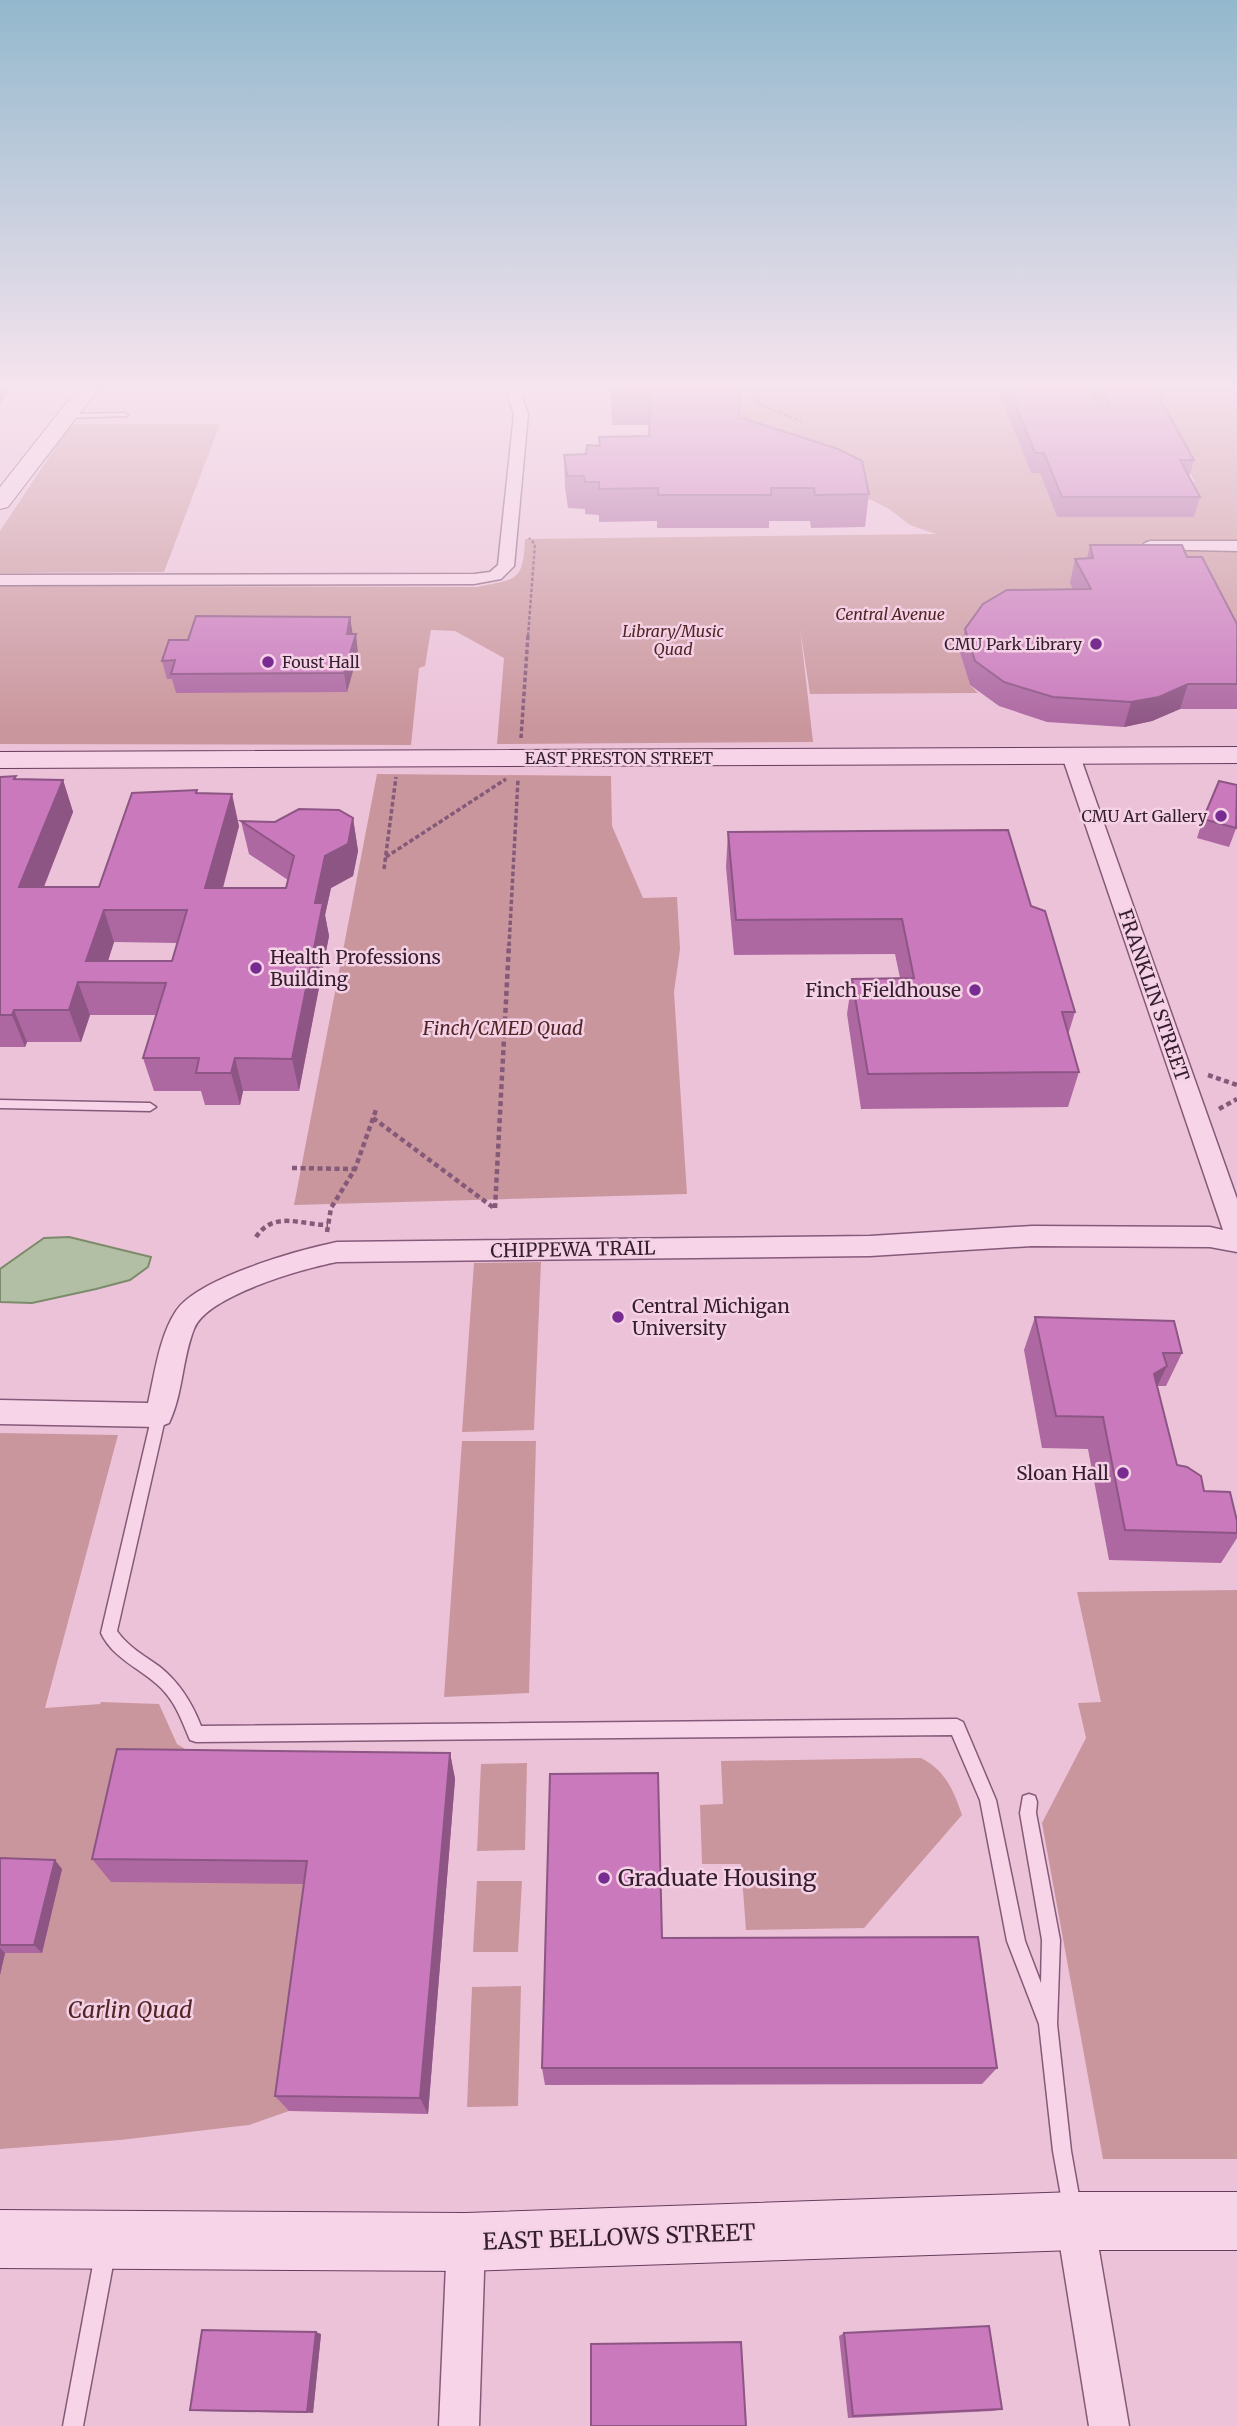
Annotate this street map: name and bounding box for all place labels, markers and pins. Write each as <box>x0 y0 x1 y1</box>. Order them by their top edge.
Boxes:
place label: CMU Park Library <box>944 634 1083 654</box>
marker: CMU Park Library <box>1088 636 1104 652</box>
place label: Foust Hall <box>282 652 360 672</box>
marker: Foust Hall <box>260 654 276 670</box>
place label: CMU Art Gallery <box>1081 806 1208 826</box>
marker: CMU Art Gallery <box>1213 808 1229 824</box>
place label: Health Professions Building <box>270 945 441 991</box>
marker: Health Professions Building <box>248 960 264 976</box>
place label: Finch Fieldhouse <box>805 978 961 1002</box>
marker: Finch Fieldhouse <box>967 982 983 998</box>
place label: Central Michigan University <box>632 1294 790 1340</box>
marker: Central Michigan University <box>610 1309 626 1325</box>
place label: Sloan Hall <box>1016 1461 1109 1485</box>
marker: Sloan Hall <box>1115 1465 1131 1481</box>
place label: Graduate Housing <box>618 1863 816 1892</box>
marker: Graduate Housing <box>596 1870 612 1886</box>

